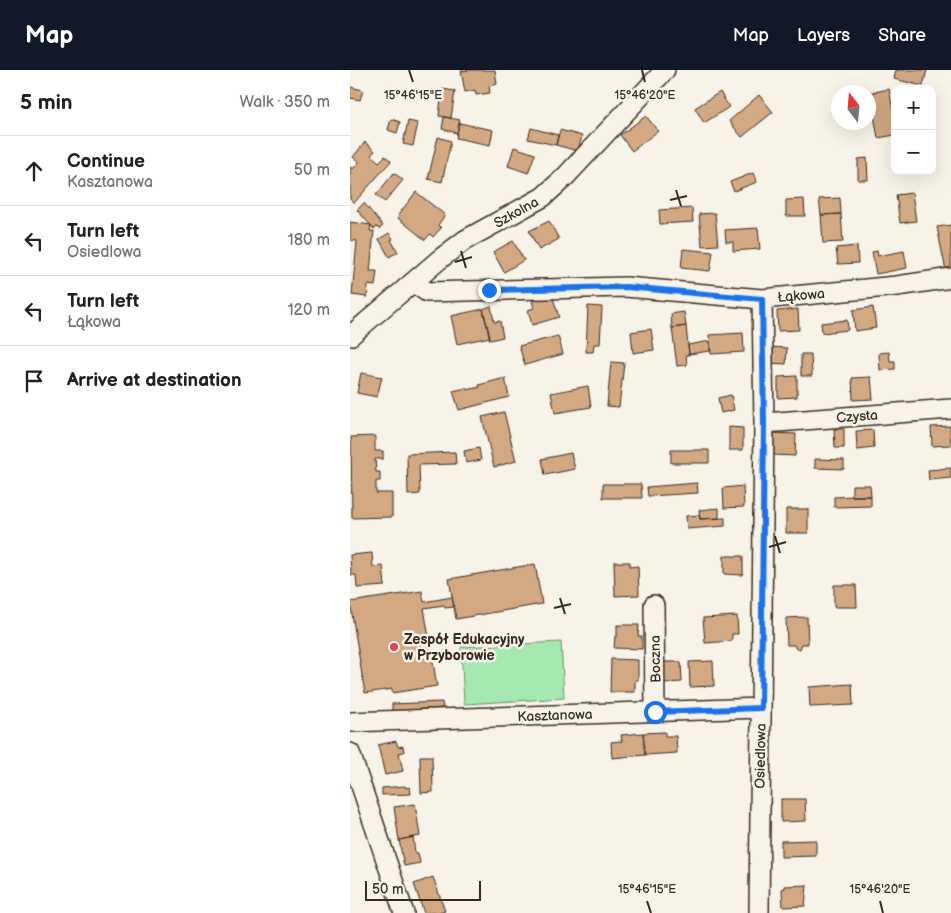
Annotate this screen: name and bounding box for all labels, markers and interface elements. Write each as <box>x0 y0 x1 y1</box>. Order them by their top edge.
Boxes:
text: Map <box>25 21 73 50</box>
text: Map <box>733 25 769 46</box>
text: Layers <box>797 25 850 46</box>
text: Share <box>878 25 926 46</box>
north arrow <box>831 85 876 130</box>
map controls <box>891 85 936 175</box>
button: + <box>891 85 936 130</box>
text: 15°46'15"E <box>384 88 442 103</box>
text: 15°46'20"E <box>615 88 675 103</box>
text: 5 min <box>20 90 73 115</box>
text: Walk · 350 m <box>239 93 330 112</box>
button: − <box>891 130 936 175</box>
text: Continue <box>67 150 145 173</box>
icon: ahead <box>20 157 48 185</box>
text: 50 m <box>294 161 330 180</box>
text: Kasztanowa <box>67 173 153 192</box>
street label: Szkolna <box>491 193 542 232</box>
text: Turn left <box>67 220 139 243</box>
icon: left <box>20 227 48 255</box>
text: 180 m <box>288 231 330 250</box>
text: Osiedlowa <box>67 243 142 262</box>
route end <box>478 279 501 302</box>
street label: Łąkowa <box>777 285 825 306</box>
text: Turn left <box>67 290 139 313</box>
icon: left <box>20 297 48 325</box>
text: 120 m <box>287 301 330 320</box>
text: Łąkowa <box>67 313 121 332</box>
icon: arrive <box>20 367 48 395</box>
text: Arrive at destination <box>67 369 242 392</box>
street label: Czysta <box>836 407 878 426</box>
place label: Zespół Edukacyjny w Przyborowie <box>404 631 525 664</box>
street label: Boczna <box>647 635 664 683</box>
marker: Zespół Edukacyjny w Przyborowie <box>388 641 400 653</box>
route start <box>644 701 667 724</box>
street label: Kasztanowa <box>517 706 593 725</box>
street label: Osiedlowa <box>751 723 770 789</box>
scale bar <box>365 878 481 901</box>
text: 50 m <box>372 881 404 898</box>
text: 15°46'15"E <box>618 882 676 897</box>
text: 15°46'20"E <box>850 882 910 897</box>

